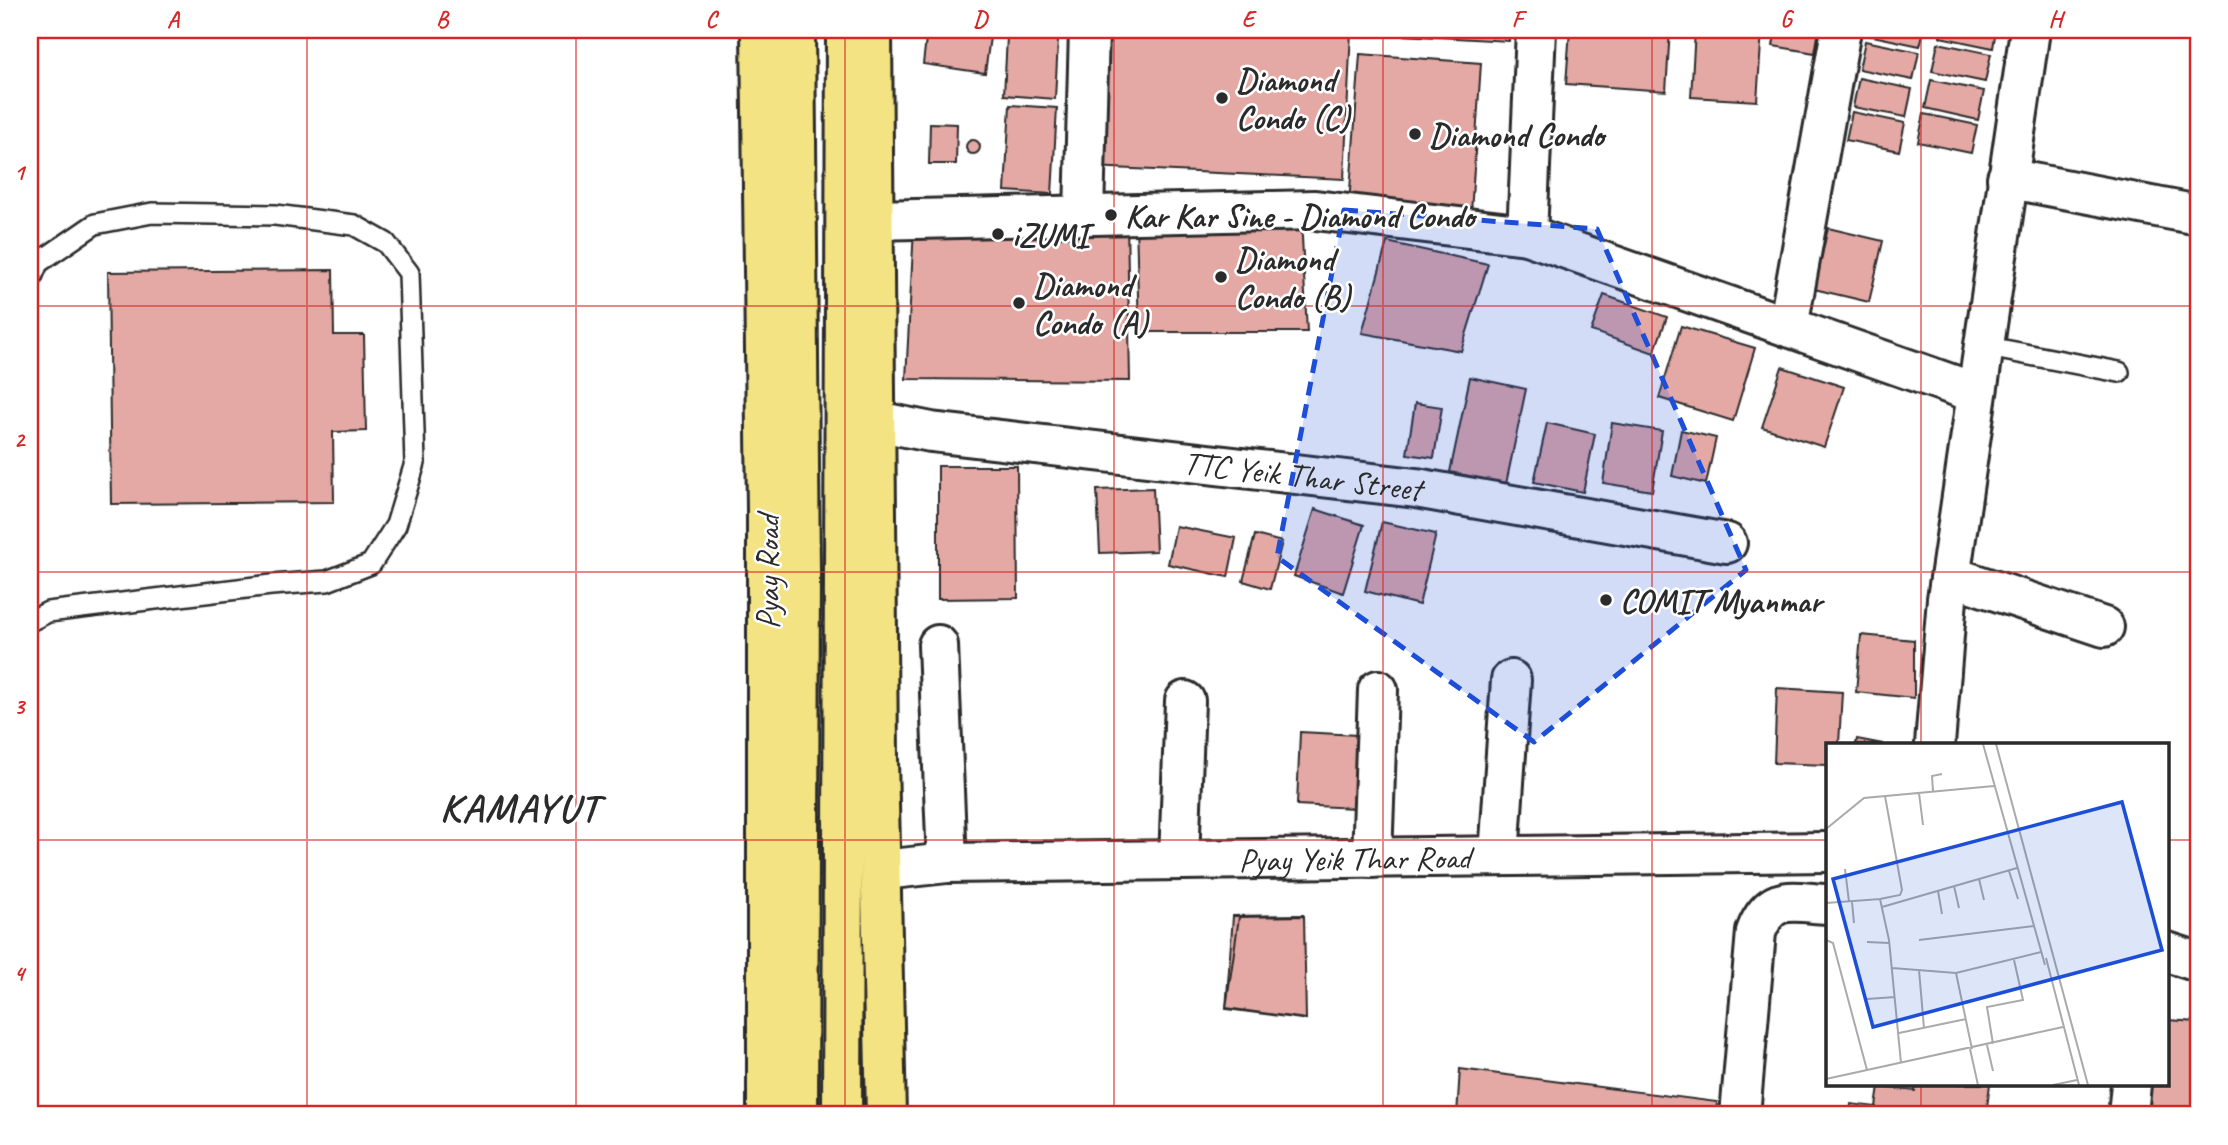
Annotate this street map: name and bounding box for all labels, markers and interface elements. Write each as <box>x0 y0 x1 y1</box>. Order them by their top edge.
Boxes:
text: A <box>167 5 181 34</box>
text: B <box>436 5 450 34</box>
text: C <box>706 5 720 34</box>
text: D <box>973 5 989 34</box>
text: E <box>1242 5 1258 34</box>
text: F <box>1512 5 1528 34</box>
text: G <box>1780 5 1795 34</box>
text: H <box>2048 5 2066 34</box>
place label: Diamond Condo (C) <box>1236 59 1352 139</box>
marker: Diamond Condo (C) <box>1214 90 1230 106</box>
place label: Diamond Condo <box>1429 114 1607 156</box>
marker: Diamond Condo <box>1407 126 1423 142</box>
text: 1 <box>14 158 27 187</box>
place label: Kar Kar Sine - Diamond Condo <box>1125 195 1477 237</box>
marker: Kar Kar Sine - Diamond Condo <box>1103 207 1119 223</box>
place label: iZUMI <box>1012 214 1095 256</box>
marker: iZUMI <box>990 226 1006 242</box>
place label: Diamond Condo (B) <box>1235 238 1352 318</box>
place label: Diamond Condo (A) <box>1033 264 1150 344</box>
marker: Diamond Condo (B) <box>1213 269 1229 285</box>
marker: Diamond Condo (A) <box>1011 295 1027 311</box>
text: 2 <box>14 425 27 454</box>
street label: TTC Yeik Thar Street <box>1181 441 1427 511</box>
street label: Pyay Road <box>747 510 789 629</box>
place label: COMIT Myanmar <box>1620 580 1826 622</box>
marker: COMIT Myanmar <box>1598 592 1614 608</box>
text: 3 <box>14 692 27 721</box>
inset map <box>1826 743 2168 1086</box>
district label: KAMAYUT <box>440 783 607 833</box>
street label: Pyay Yeik Thar Road <box>1238 836 1476 881</box>
text: 4 <box>14 959 27 988</box>

